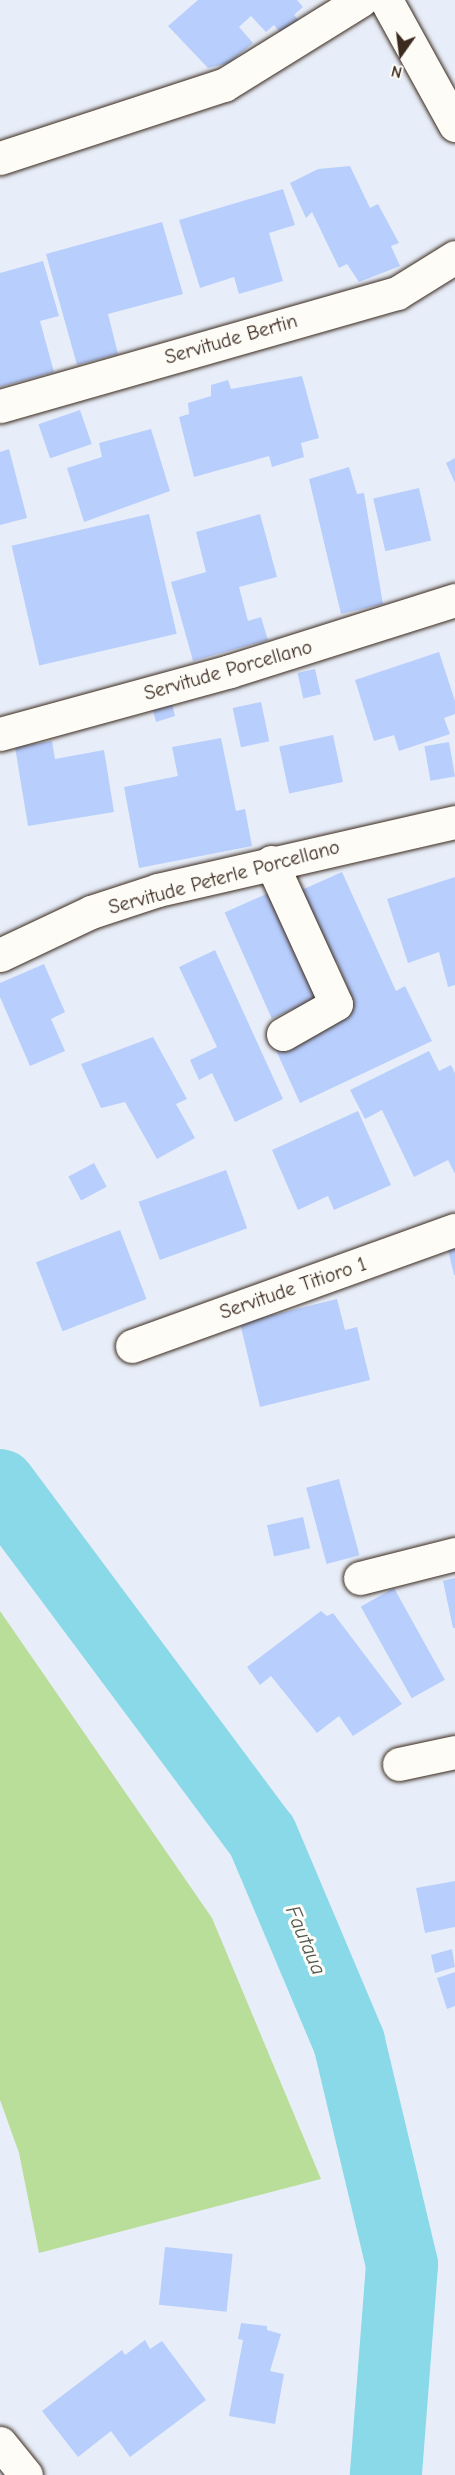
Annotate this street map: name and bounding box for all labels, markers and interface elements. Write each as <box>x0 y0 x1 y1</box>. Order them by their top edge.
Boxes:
north arrow <box>371 24 431 84</box>
text: N <box>389 61 404 81</box>
street label: Servitude Bertin <box>162 309 300 369</box>
street label: Servitude Porcellano <box>141 635 315 705</box>
street label: Servitude Peterle Porcellano <box>106 835 342 919</box>
street label: Servitude Titioro 1 <box>216 1252 370 1324</box>
water label: Fautaua <box>280 1902 332 1978</box>

